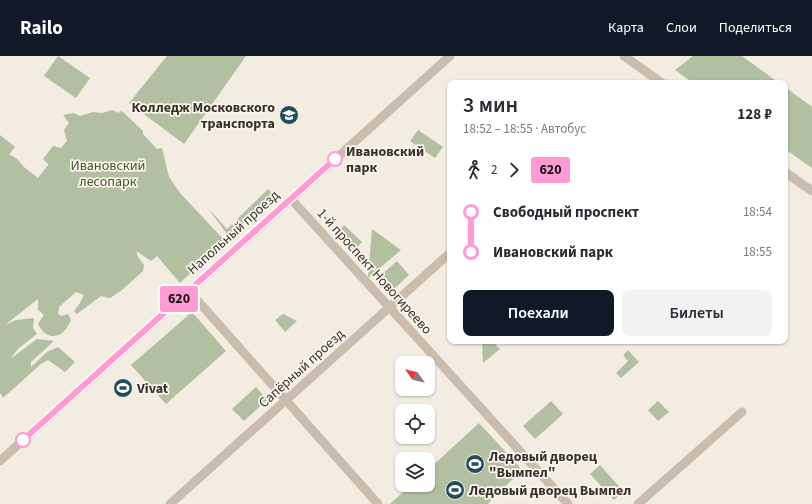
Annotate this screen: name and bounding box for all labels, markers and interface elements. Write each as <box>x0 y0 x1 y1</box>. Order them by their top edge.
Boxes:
text: Railo <box>20 15 63 42</box>
text: Карта <box>608 18 644 38</box>
text: Слои <box>666 18 697 38</box>
text: Поделиться <box>719 18 792 38</box>
text: 3 мин <box>463 89 518 121</box>
place label: Колледж Московского транспорта <box>131 98 275 134</box>
school or university icon: Колледж Московского транспорта <box>278 104 300 126</box>
text: 128 ₽ <box>737 104 772 125</box>
text: 18:52 – 18:55 · Автобус <box>463 120 586 138</box>
place label: Ивановский парк <box>346 142 424 178</box>
marker: Ивановский парк <box>327 151 343 167</box>
park label: Ивановский лесопарк <box>70 156 146 192</box>
icon: walk <box>463 159 485 181</box>
icon: forward <box>503 159 525 181</box>
text: 620 <box>539 160 562 180</box>
text: 2 <box>491 161 497 179</box>
street label: Напольный проезд <box>183 186 285 280</box>
text: Свободный проспект <box>493 202 639 223</box>
text: 18:54 <box>743 203 772 221</box>
street label: 1-й проспект Новогиреево <box>312 204 436 339</box>
text: Ивановский парк <box>493 242 613 263</box>
text: 18:55 <box>743 243 772 261</box>
line badge: 620 <box>156 286 202 312</box>
text: 620 <box>168 289 190 309</box>
button: Поехали <box>463 290 614 336</box>
button: Билеты <box>622 290 772 336</box>
street label: Сапёрный проезд <box>254 324 349 413</box>
north arrow <box>395 356 435 396</box>
map controls <box>395 356 435 492</box>
sports icon: Vivat <box>112 377 134 399</box>
place label: Vivat <box>136 379 169 399</box>
button: locate <box>395 404 435 444</box>
unlabelled marker <box>15 432 31 448</box>
place label: Ледовый дворец "Вымпел" <box>488 447 598 483</box>
button: layers <box>395 452 435 492</box>
sports icon: Ледовый дворец "Вымпел" <box>464 453 486 475</box>
sports icon: Ледовый дворец Вымпел <box>444 479 466 501</box>
place label: Ледовый дворец Вымпел <box>468 481 631 501</box>

